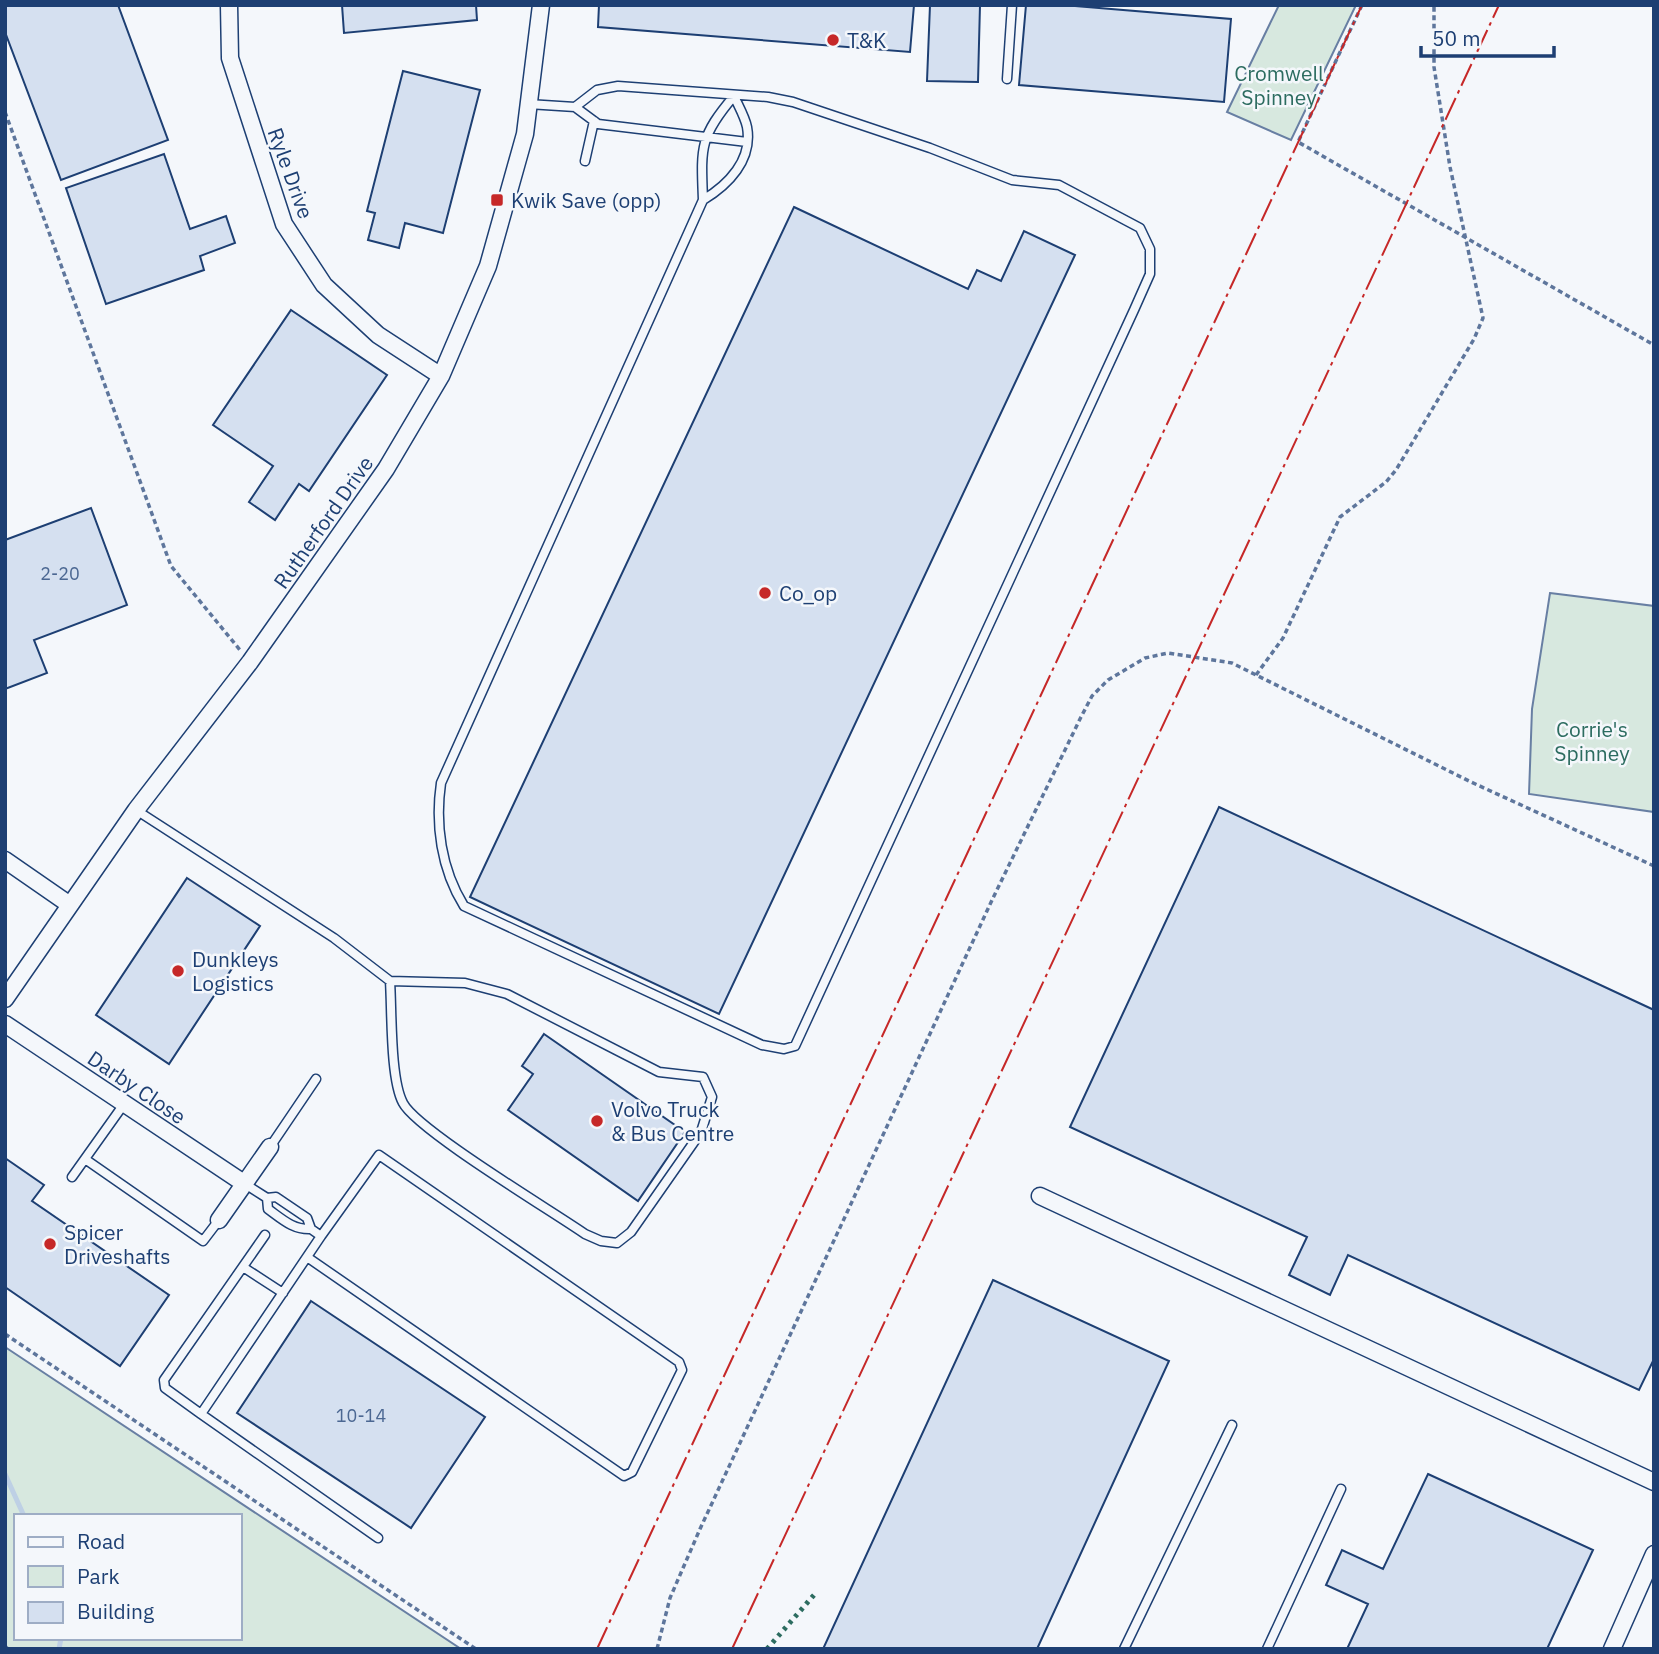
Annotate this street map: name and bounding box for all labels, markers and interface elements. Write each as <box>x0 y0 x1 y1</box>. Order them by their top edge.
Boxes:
scale bar <box>1421 14 1554 58</box>
text: 50 m <box>1432 24 1481 52</box>
place label: T&K <box>847 26 886 54</box>
marker: T&K <box>825 32 841 48</box>
park label: Cromwell Spinney <box>1234 59 1324 111</box>
street label: Ryle Drive <box>262 124 320 222</box>
place label: Kwik Save (opp) <box>511 186 662 214</box>
marker: Kwik Save (opp) <box>489 192 505 208</box>
street label: Rutherford Drive <box>267 450 379 594</box>
house number: 2-20 <box>40 562 80 585</box>
place label: Co_op <box>779 579 837 607</box>
marker: Co_op <box>757 585 773 601</box>
park label: Corrie's Spinney <box>1554 715 1630 767</box>
place label: Dunkleys Logistics <box>192 945 279 997</box>
marker: Dunkleys Logistics <box>170 963 186 979</box>
street label: Darby Close <box>82 1044 192 1130</box>
place label: Volvo Truck & Bus Centre <box>611 1095 734 1147</box>
marker: Volvo Truck & Bus Centre <box>589 1113 605 1129</box>
place label: Spicer Driveshafts <box>64 1218 171 1270</box>
marker: Spicer Driveshafts <box>42 1236 58 1252</box>
house number: 10-14 <box>336 1404 386 1427</box>
legend <box>14 1514 242 1640</box>
text: Road <box>77 1527 125 1555</box>
text: Park <box>77 1562 120 1590</box>
text: Building <box>77 1597 154 1625</box>

